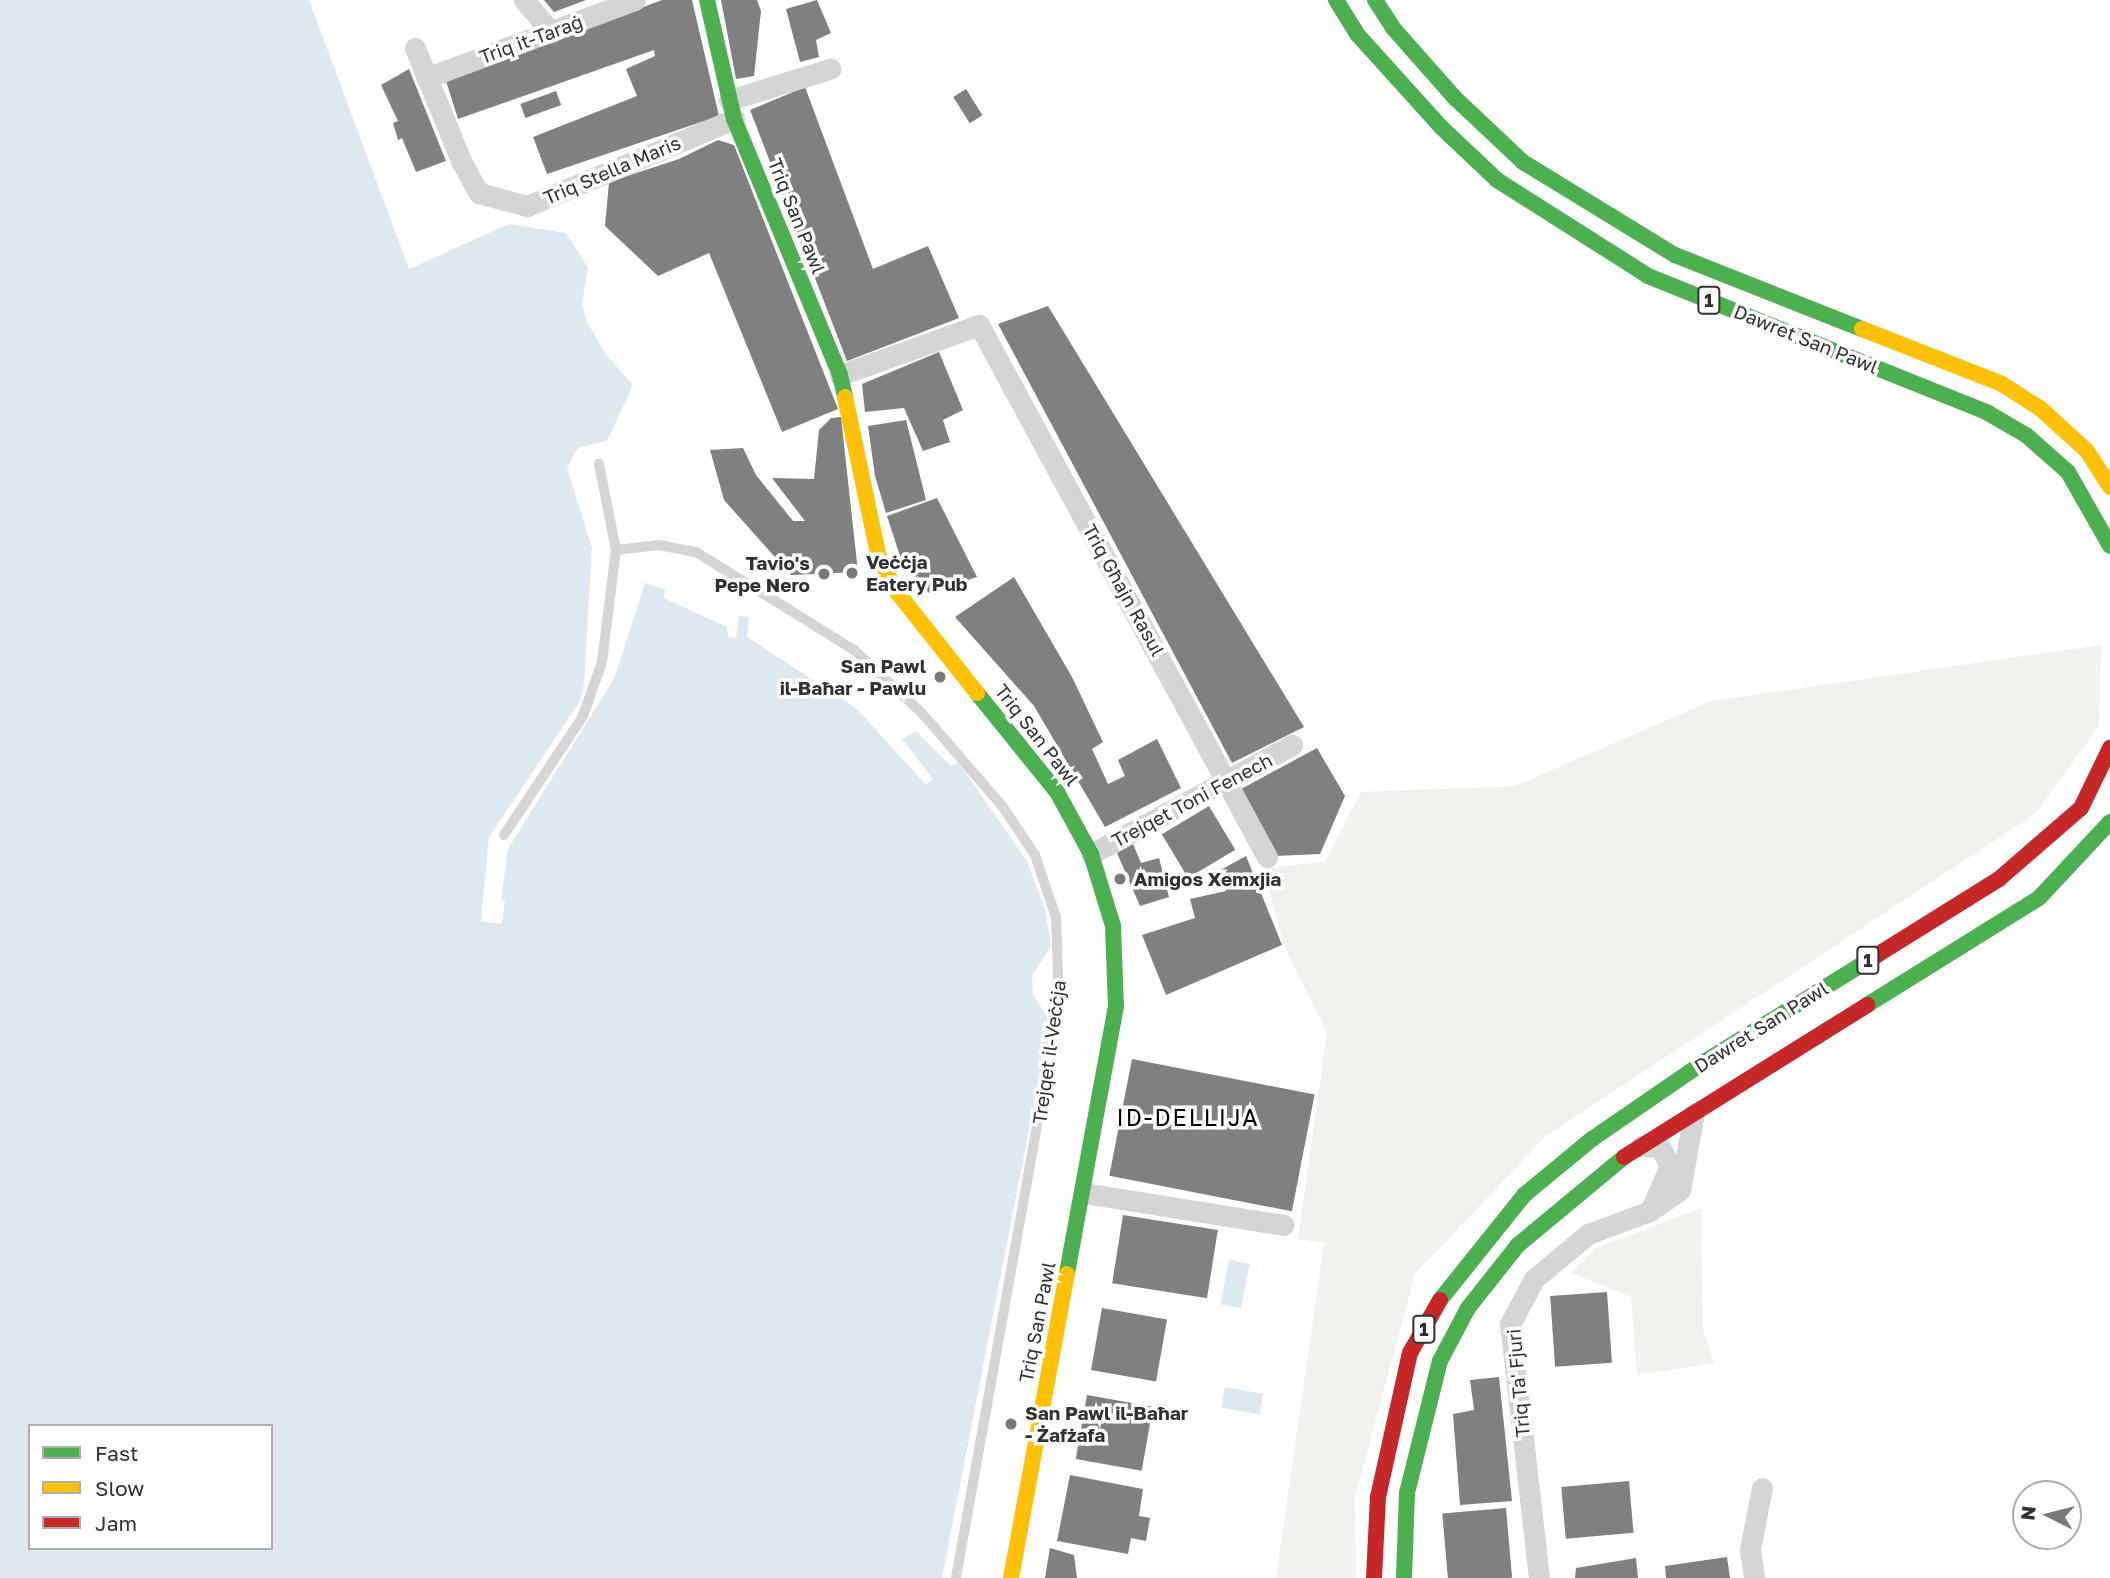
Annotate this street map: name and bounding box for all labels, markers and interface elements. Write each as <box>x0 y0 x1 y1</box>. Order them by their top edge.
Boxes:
street label: Triq it-Taraġ <box>476 10 586 68</box>
street label: Triq Stella Maris <box>540 131 684 209</box>
street label: Triq San Pawl <box>763 155 831 277</box>
road number: 1 <box>1697 286 1721 314</box>
street label: Dawret San Pawl <box>1731 300 1881 378</box>
street label: Triq Għajn Rasul <box>1078 520 1170 660</box>
place label: Veċċja Eatery Pub <box>866 551 967 595</box>
place label: Tavio's Pepe Nero <box>714 552 810 596</box>
marker: Veċċja Eatery Pub <box>844 565 860 581</box>
marker: Tavio's Pepe Nero <box>816 566 832 582</box>
place label: San Pawl il-Baħar - Pawlu <box>780 655 926 699</box>
marker: San Pawl il-Baħar - Pawlu <box>932 669 948 685</box>
street label: Triq San Pawl <box>990 680 1084 790</box>
street label: Trejqet Toni Fenech <box>1108 748 1276 852</box>
place label: Amigos Xemxjia <box>1134 868 1281 890</box>
marker: Amigos Xemxjia <box>1112 871 1128 887</box>
road number: 1 <box>1856 945 1880 974</box>
street label: Dawret San Pawl <box>1690 977 1832 1077</box>
street label: Trejqet il-Veċċja <box>1028 979 1070 1125</box>
district label: ID-DELLIJA <box>1118 1103 1258 1131</box>
street label: Triq San Pawl <box>1014 1260 1060 1384</box>
road number: 1 <box>1412 1314 1436 1344</box>
street label: Triq Ta' Fjuri <box>1502 1328 1534 1438</box>
place label: San Pawl il-Baħar - Żafżafa <box>1025 1402 1188 1446</box>
marker: San Pawl il-Baħar - Żafżafa <box>1003 1416 1019 1432</box>
legend <box>28 1424 273 1550</box>
text: Fast <box>95 1440 138 1466</box>
text: Slow <box>95 1475 144 1501</box>
north arrow <box>2012 1480 2082 1550</box>
text: N <box>2015 1505 2040 1521</box>
text: Jam <box>95 1510 137 1536</box>

